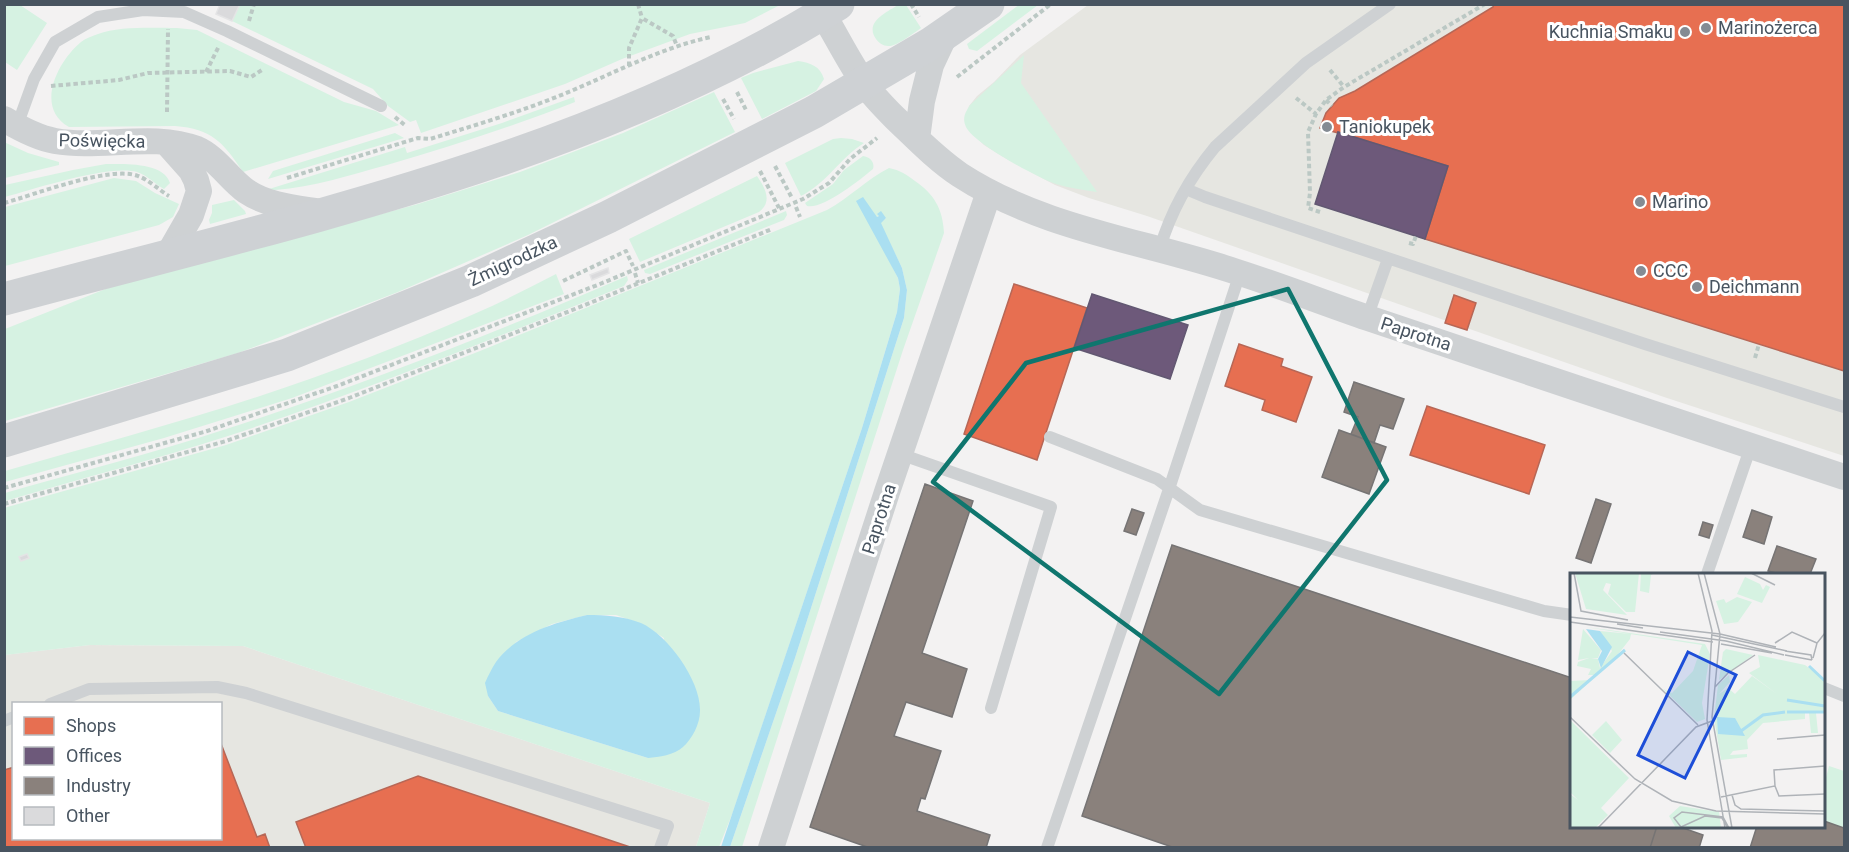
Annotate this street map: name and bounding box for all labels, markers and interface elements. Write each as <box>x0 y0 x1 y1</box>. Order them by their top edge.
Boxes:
place label: Marinożerca <box>1718 17 1818 38</box>
place label: Kuchnia Smaku <box>1549 21 1673 42</box>
marker: Marinożerca <box>1699 21 1713 35</box>
marker: Kuchnia Smaku <box>1678 25 1692 39</box>
place label: Taniokupek <box>1339 116 1432 137</box>
marker: Taniokupek <box>1320 120 1334 134</box>
street label: Poświęcka <box>59 129 145 152</box>
place label: Marino <box>1652 191 1708 212</box>
marker: Marino <box>1633 195 1647 209</box>
street label: Żmigrodzka <box>465 231 560 290</box>
place label: CCC <box>1653 260 1688 281</box>
marker: CCC <box>1634 264 1648 278</box>
place label: Deichmann <box>1709 276 1800 297</box>
marker: Deichmann <box>1690 280 1704 294</box>
street label: Paprotna <box>1378 312 1454 355</box>
street label: Paprotna <box>857 481 900 557</box>
inset map <box>1570 573 1825 828</box>
legend <box>12 702 222 840</box>
text: Shops <box>66 715 116 736</box>
text: Offices <box>66 745 122 766</box>
text: Industry <box>66 775 131 796</box>
text: Other <box>66 805 110 826</box>

